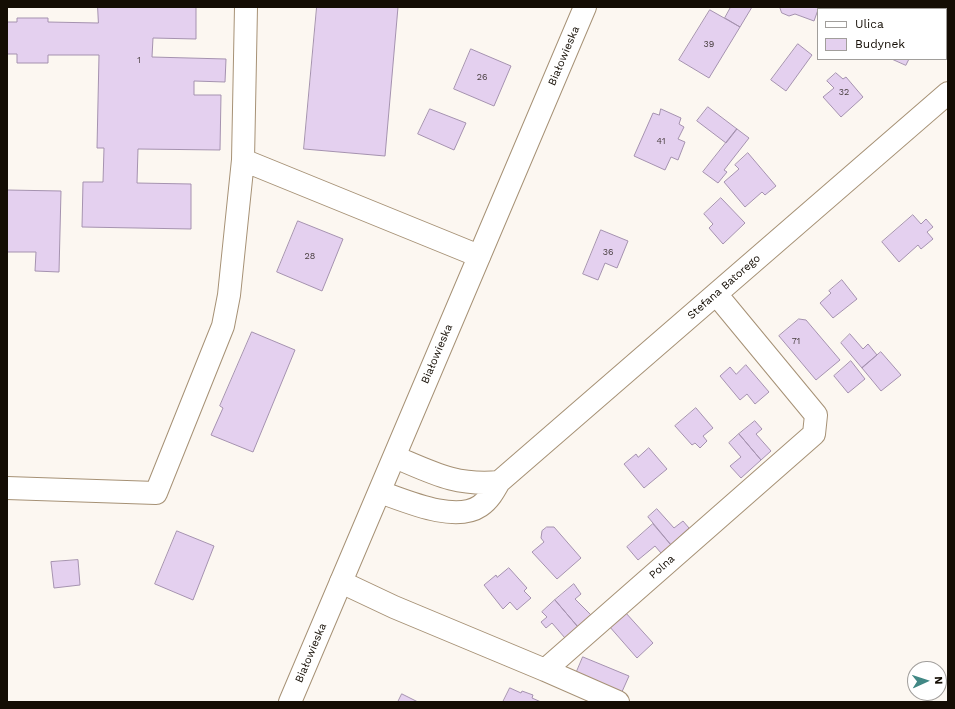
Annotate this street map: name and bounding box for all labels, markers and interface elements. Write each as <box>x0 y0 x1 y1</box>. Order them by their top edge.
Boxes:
legend <box>817 8 947 60</box>
text: Ulica <box>855 17 884 31</box>
street label: Białowieska <box>546 24 582 88</box>
text: Budynek <box>855 37 905 51</box>
house number: 39 <box>704 39 714 49</box>
house number: 1 <box>137 55 141 65</box>
house number: 26 <box>477 72 487 82</box>
house number: 32 <box>839 87 849 97</box>
house number: 41 <box>657 136 665 146</box>
house number: 36 <box>603 247 613 257</box>
house number: 28 <box>305 251 315 261</box>
street label: Stefana Batorego <box>685 252 763 322</box>
street label: Białowieska <box>419 322 455 386</box>
house number: 71 <box>792 336 800 346</box>
street label: Polna <box>646 552 678 582</box>
street label: Białowieska <box>293 621 329 685</box>
north arrow <box>907 661 947 701</box>
text: N <box>932 676 945 685</box>

